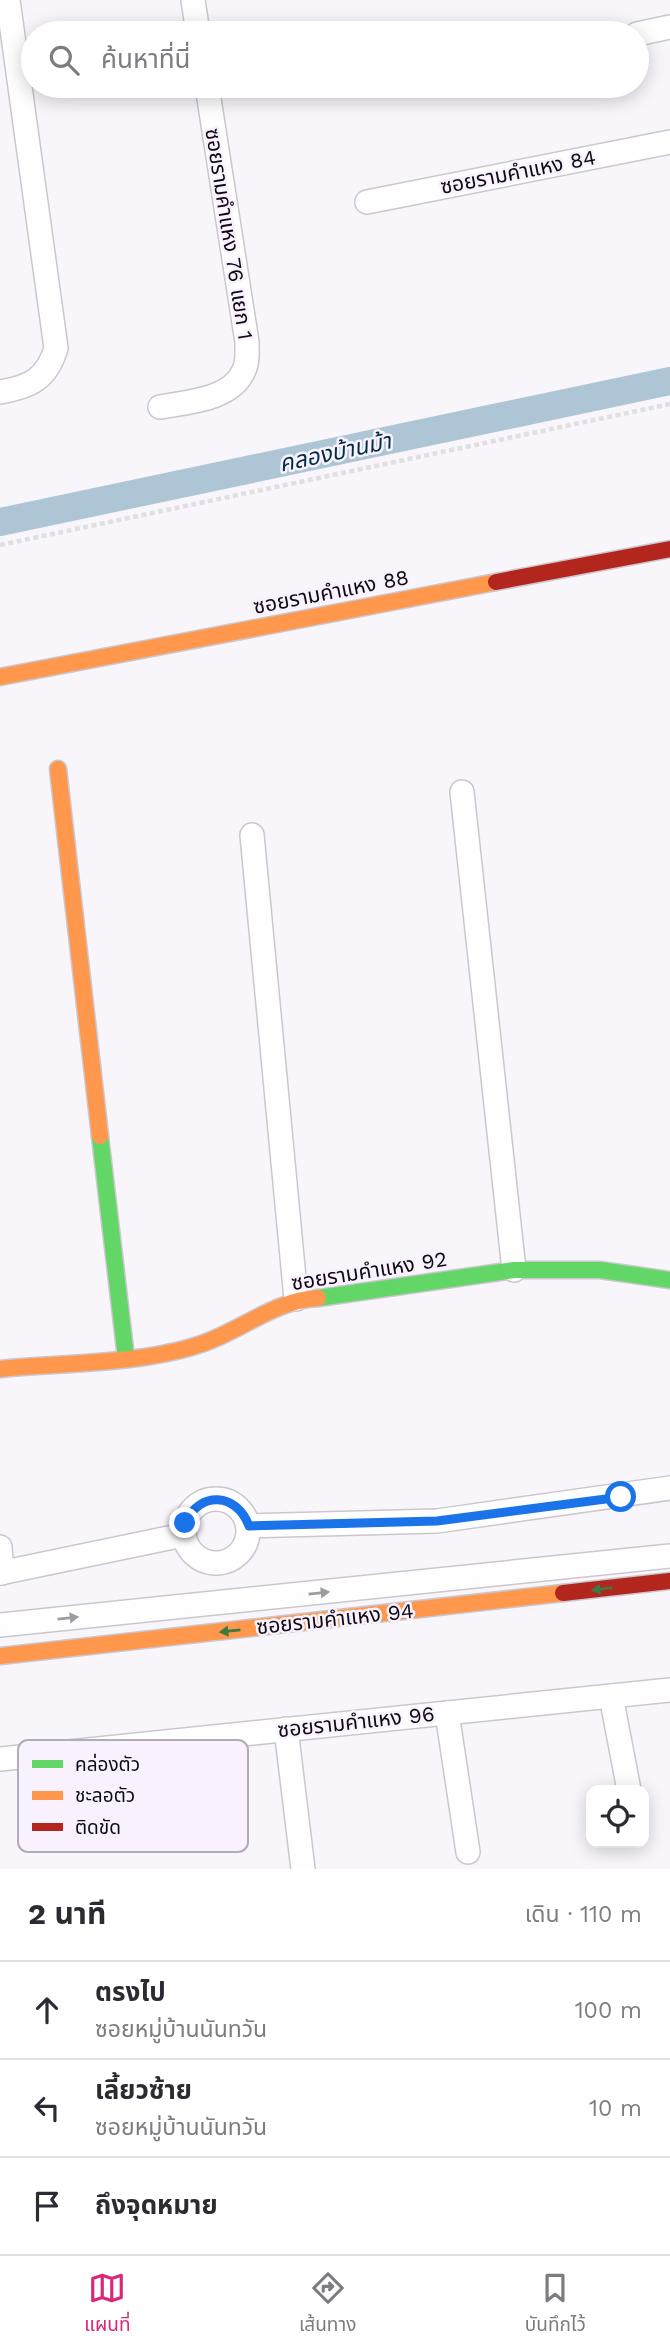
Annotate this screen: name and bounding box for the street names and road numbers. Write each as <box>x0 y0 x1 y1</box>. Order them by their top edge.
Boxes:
street label: ซอยรามคำแหง 76 แยก 1 <box>200 126 259 341</box>
street label: ซอยรามคำแหง 84 <box>438 144 598 199</box>
street label: ซอยรามคำแหง 88 <box>251 564 411 619</box>
street label: ซอยรามคําแหง 92 <box>289 1246 449 1295</box>
street label: ซอยรามคําแหง 94 <box>255 1598 415 1639</box>
street label: ซอยรามคําแหง 96 <box>276 1701 436 1742</box>

